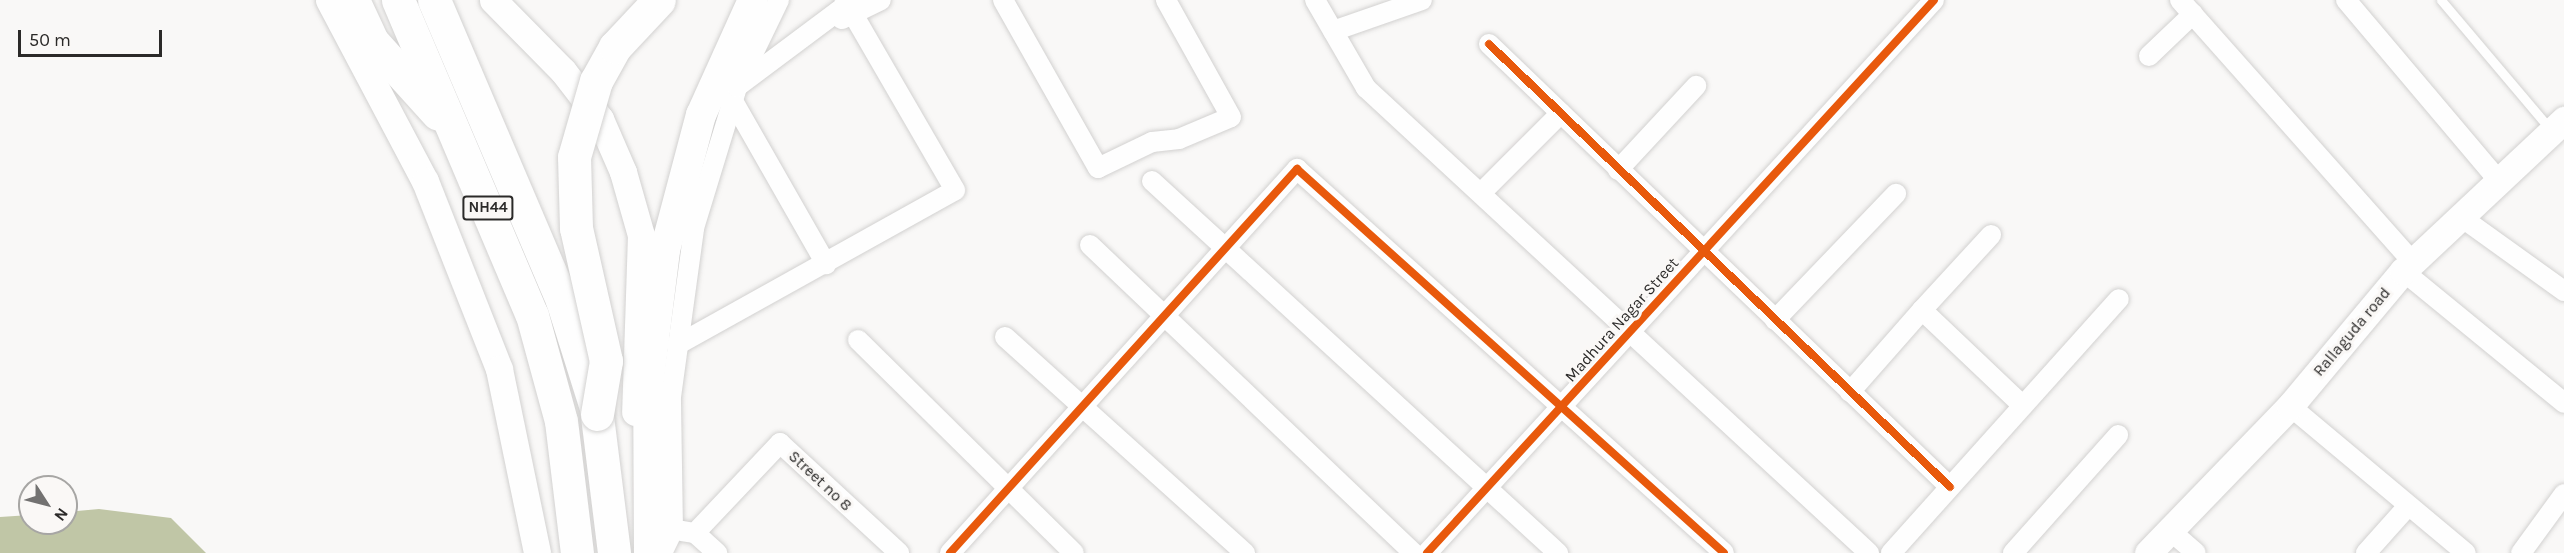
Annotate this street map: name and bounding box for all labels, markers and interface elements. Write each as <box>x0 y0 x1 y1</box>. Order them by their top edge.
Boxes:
scale bar <box>21 18 165 56</box>
text: 50 m <box>29 29 71 51</box>
road number: NH44 <box>461 196 515 220</box>
street label: Madhura Nagar Street <box>1561 254 1683 386</box>
street label: Rallaguda road <box>2309 284 2395 380</box>
street label: Street no 8 <box>784 447 856 515</box>
north arrow <box>18 475 78 535</box>
text: N <box>50 504 72 525</box>

